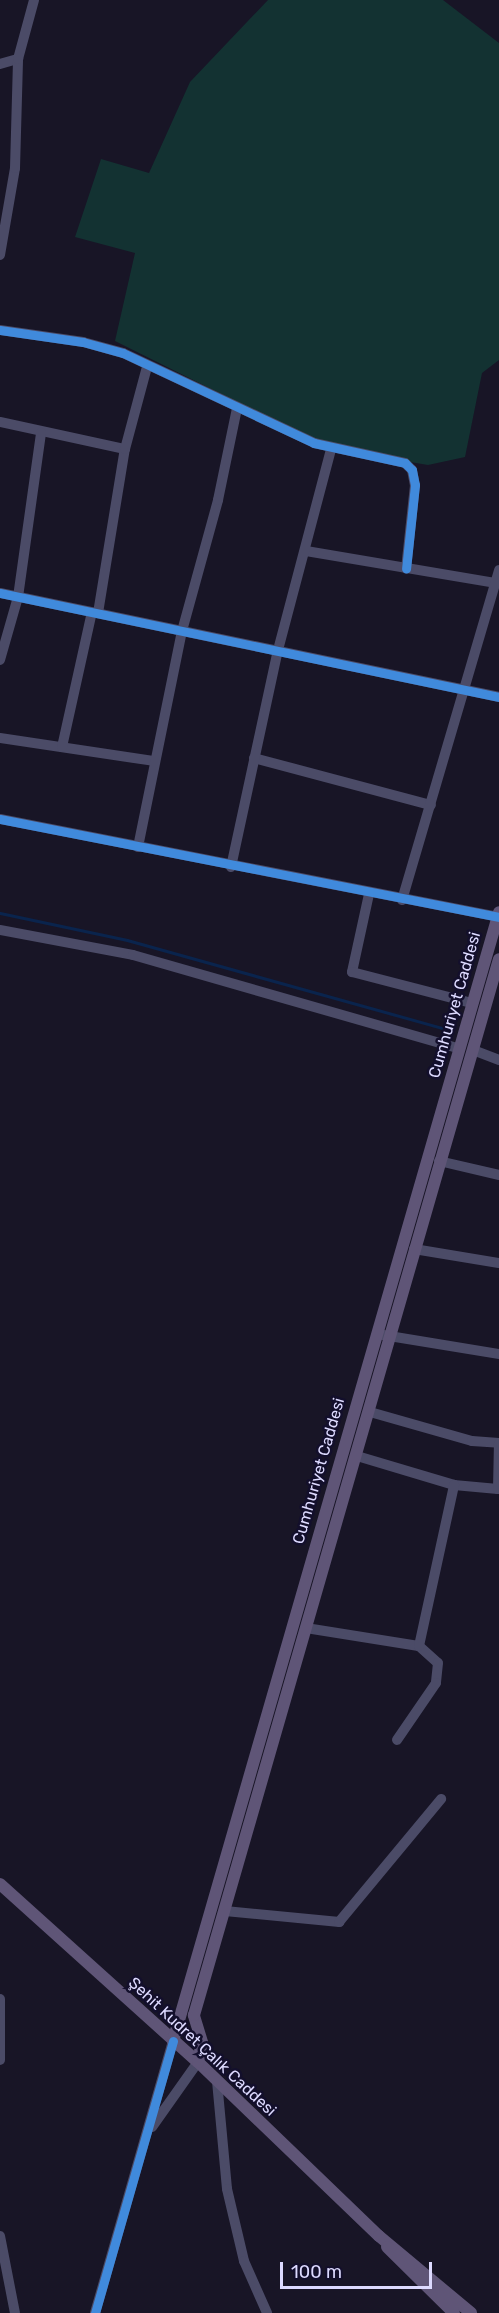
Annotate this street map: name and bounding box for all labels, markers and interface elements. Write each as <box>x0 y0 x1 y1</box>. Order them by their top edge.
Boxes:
street label: Cumhuriyet Caddesi <box>425 930 485 1080</box>
street label: Cumhuriyet Caddesi <box>289 1396 349 1546</box>
street label: Şehit Kudret Çalık Caddesi <box>124 1973 280 2121</box>
scale bar <box>283 2250 434 2288</box>
text: 100 m <box>291 2261 342 2283</box>

